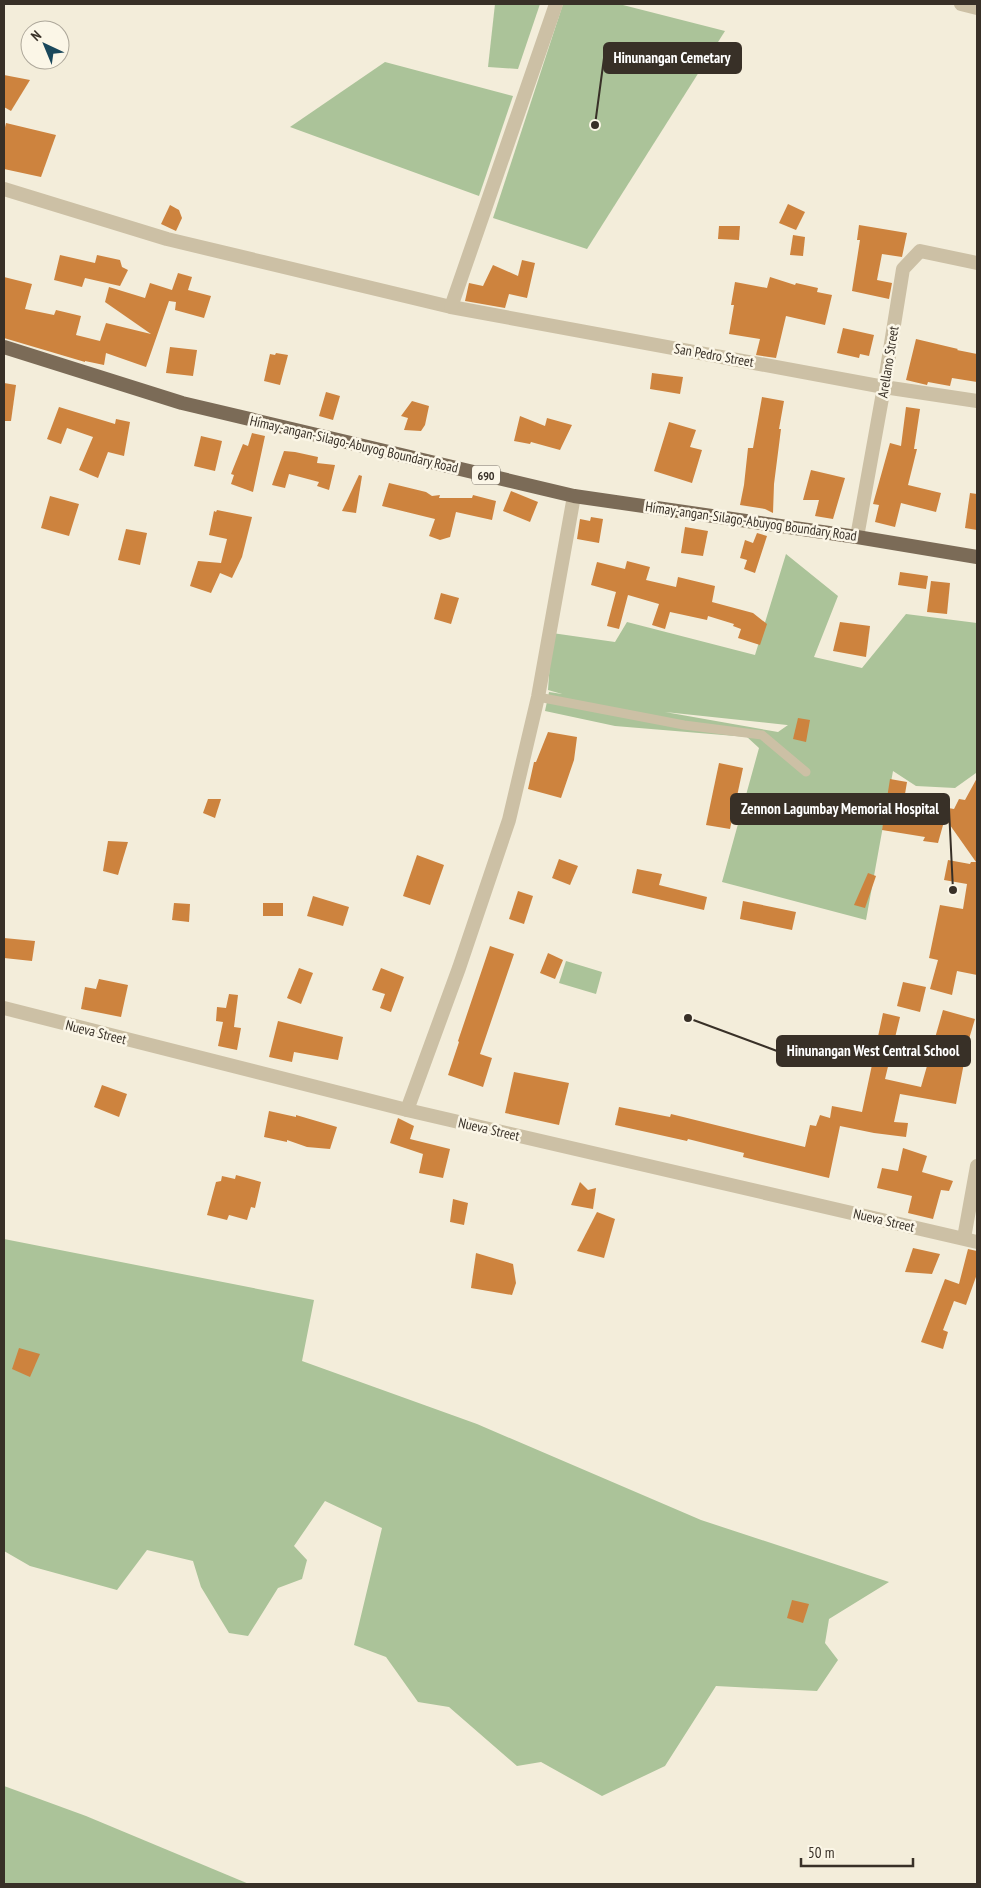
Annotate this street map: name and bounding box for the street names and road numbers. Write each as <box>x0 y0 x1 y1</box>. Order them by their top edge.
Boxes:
street label: Arellano Street <box>873 325 903 399</box>
street label: San Pedro Street <box>673 339 755 371</box>
street label: Himay-angan-Silago-Abuyog Boundary Road <box>248 411 460 477</box>
road number: 690 <box>472 466 500 484</box>
street label: Himay-angan-Silago-Abuyog Boundary Road <box>644 497 858 545</box>
street label: Nueva Street <box>64 1016 128 1048</box>
street label: Nueva Street <box>457 1113 521 1145</box>
street label: Nueva Street <box>852 1204 916 1236</box>

